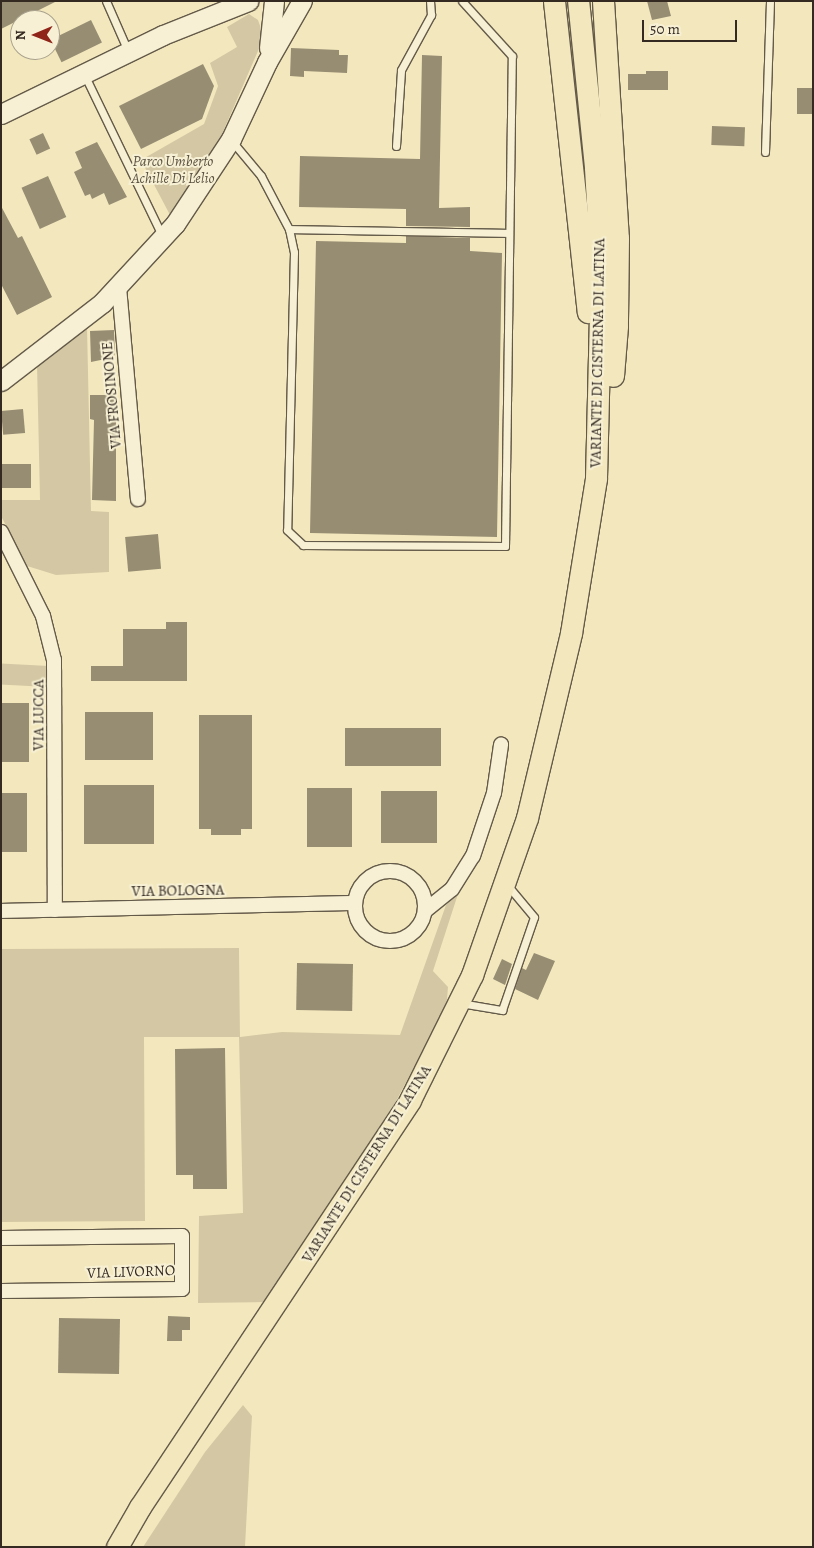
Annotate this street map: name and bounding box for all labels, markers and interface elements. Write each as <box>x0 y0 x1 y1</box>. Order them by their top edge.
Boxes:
north arrow <box>10 10 60 60</box>
scale bar <box>644 10 739 42</box>
text: 50 m <box>650 19 680 39</box>
text: N <box>11 30 30 41</box>
park label: Parco Umberto Achille Di Lelio <box>131 152 215 187</box>
street label: VARIANTE DI CISTERNA DI LATINA <box>587 238 609 468</box>
street label: VIA FROSINONE <box>98 341 126 449</box>
street label: VIA LUCCA <box>30 679 48 751</box>
street label: VIA BOLOGNA <box>131 881 225 901</box>
street label: VARIANTE DI CISTERNA DI LATINA <box>299 1062 435 1266</box>
street label: VIA LIVORNO <box>87 1261 175 1283</box>

